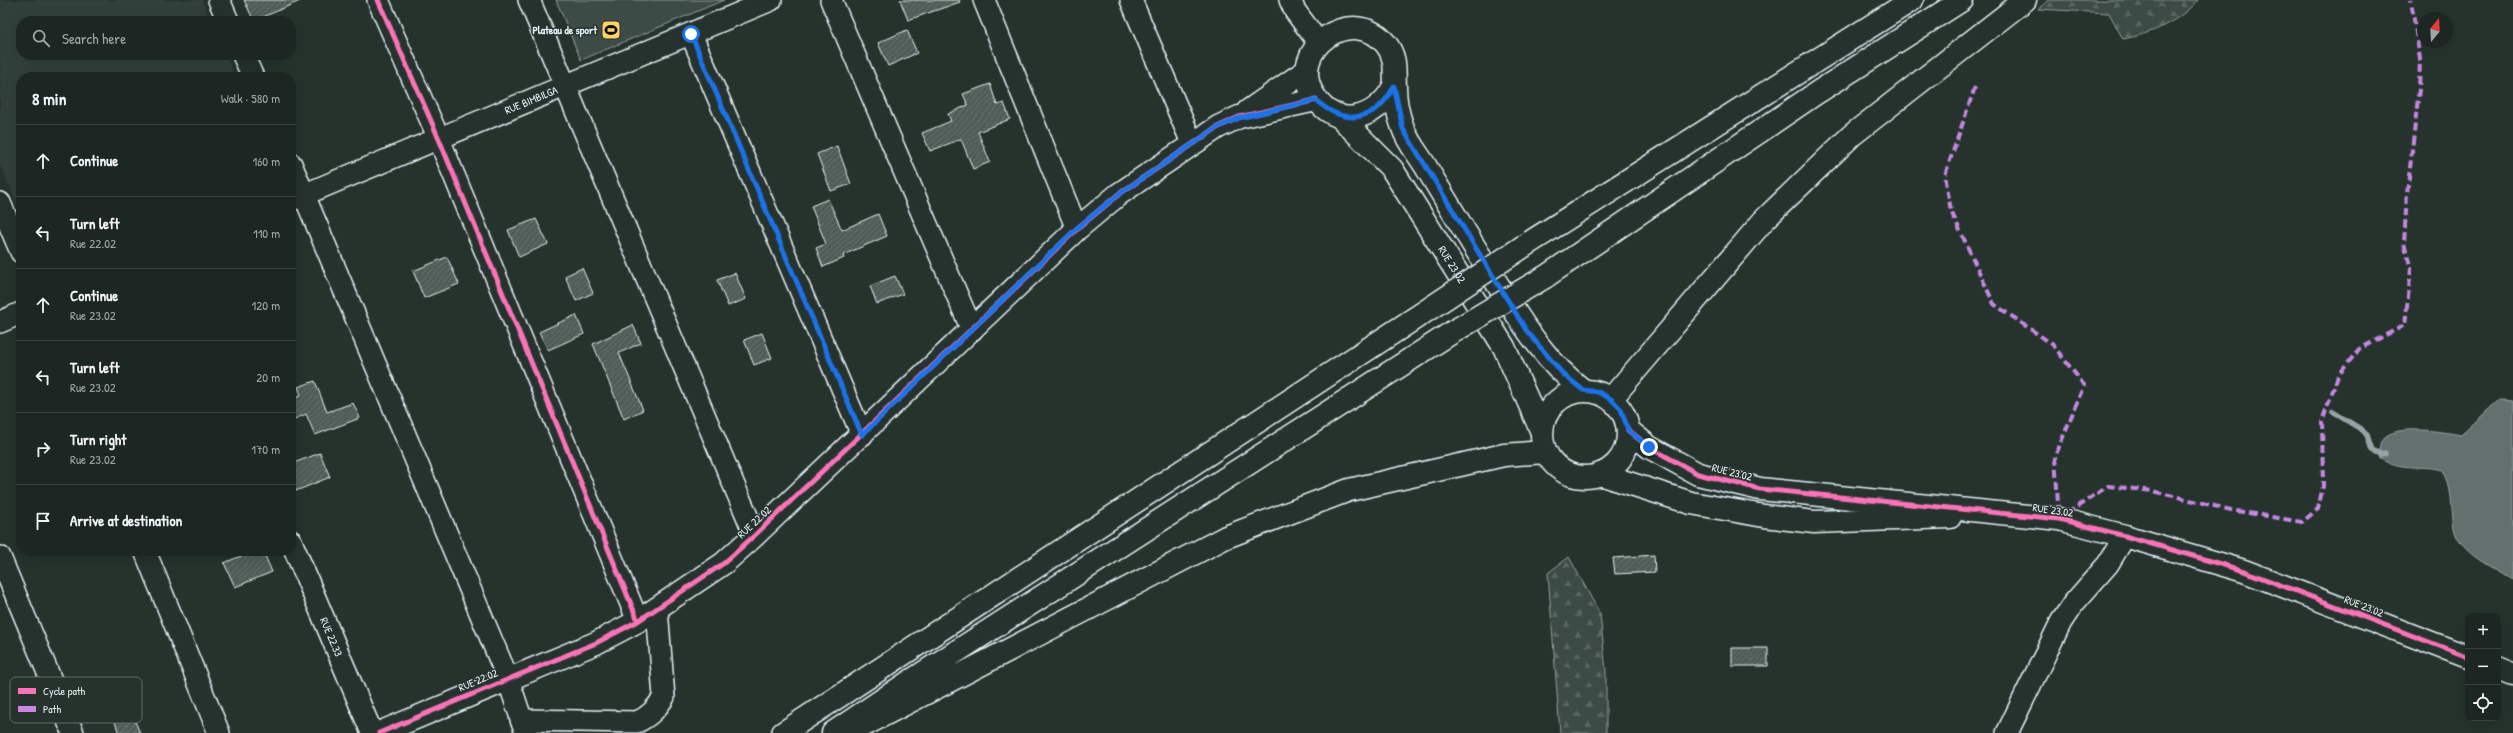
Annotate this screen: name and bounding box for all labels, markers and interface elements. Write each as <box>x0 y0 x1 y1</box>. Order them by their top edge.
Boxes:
north arrow <box>2417 12 2453 48</box>
search box <box>16 16 296 60</box>
sports icon: Plateau de sport <box>600 19 622 41</box>
place label: Plateau de sport <box>532 23 598 38</box>
route start <box>682 25 700 43</box>
icon: search <box>30 27 52 49</box>
text: Search here <box>62 28 126 49</box>
street label: RUE BIMBILGA <box>502 83 560 117</box>
text: 8 min <box>32 87 66 110</box>
text: Walk · 580 m <box>221 89 280 107</box>
icon: ahead <box>32 150 54 172</box>
text: Continue <box>70 150 118 171</box>
text: 160 m <box>252 152 280 170</box>
text: Turn left <box>70 213 120 234</box>
icon: left <box>32 222 54 244</box>
text: 110 m <box>253 224 280 242</box>
text: Rue 22.02 <box>70 234 116 252</box>
street label: RUE 23.02 <box>1435 243 1469 285</box>
text: Continue <box>70 285 118 306</box>
icon: ahead <box>32 294 54 316</box>
text: 120 m <box>252 296 280 314</box>
text: Rue 23.02 <box>70 306 116 324</box>
text: Turn left <box>70 357 120 378</box>
icon: left <box>32 366 54 388</box>
text: 20 m <box>256 368 280 386</box>
text: Rue 23.02 <box>70 378 116 396</box>
text: Turn right <box>70 429 126 450</box>
icon: right <box>32 438 54 460</box>
route end <box>1640 438 1658 456</box>
text: 170 m <box>251 440 280 458</box>
text: Rue 23.02 <box>70 450 116 468</box>
street label: RUE 23.02 <box>1710 460 1754 484</box>
street label: RUE 23.02 <box>2032 500 2074 520</box>
street label: RUE 22.02 <box>734 503 774 541</box>
icon: arrive <box>32 510 54 532</box>
text: Arrive at destination <box>70 510 182 531</box>
street label: RUE 23.02 <box>2342 592 2386 620</box>
map controls <box>2465 613 2501 721</box>
button: + <box>2465 613 2501 649</box>
street label: RUE 22.33 <box>317 615 346 658</box>
button: − <box>2465 649 2501 685</box>
street label: RUE 22.02 <box>456 666 500 694</box>
legend <box>10 677 142 723</box>
text: Cycle path <box>43 684 86 698</box>
button: locate <box>2465 685 2501 721</box>
text: Path <box>43 702 61 716</box>

